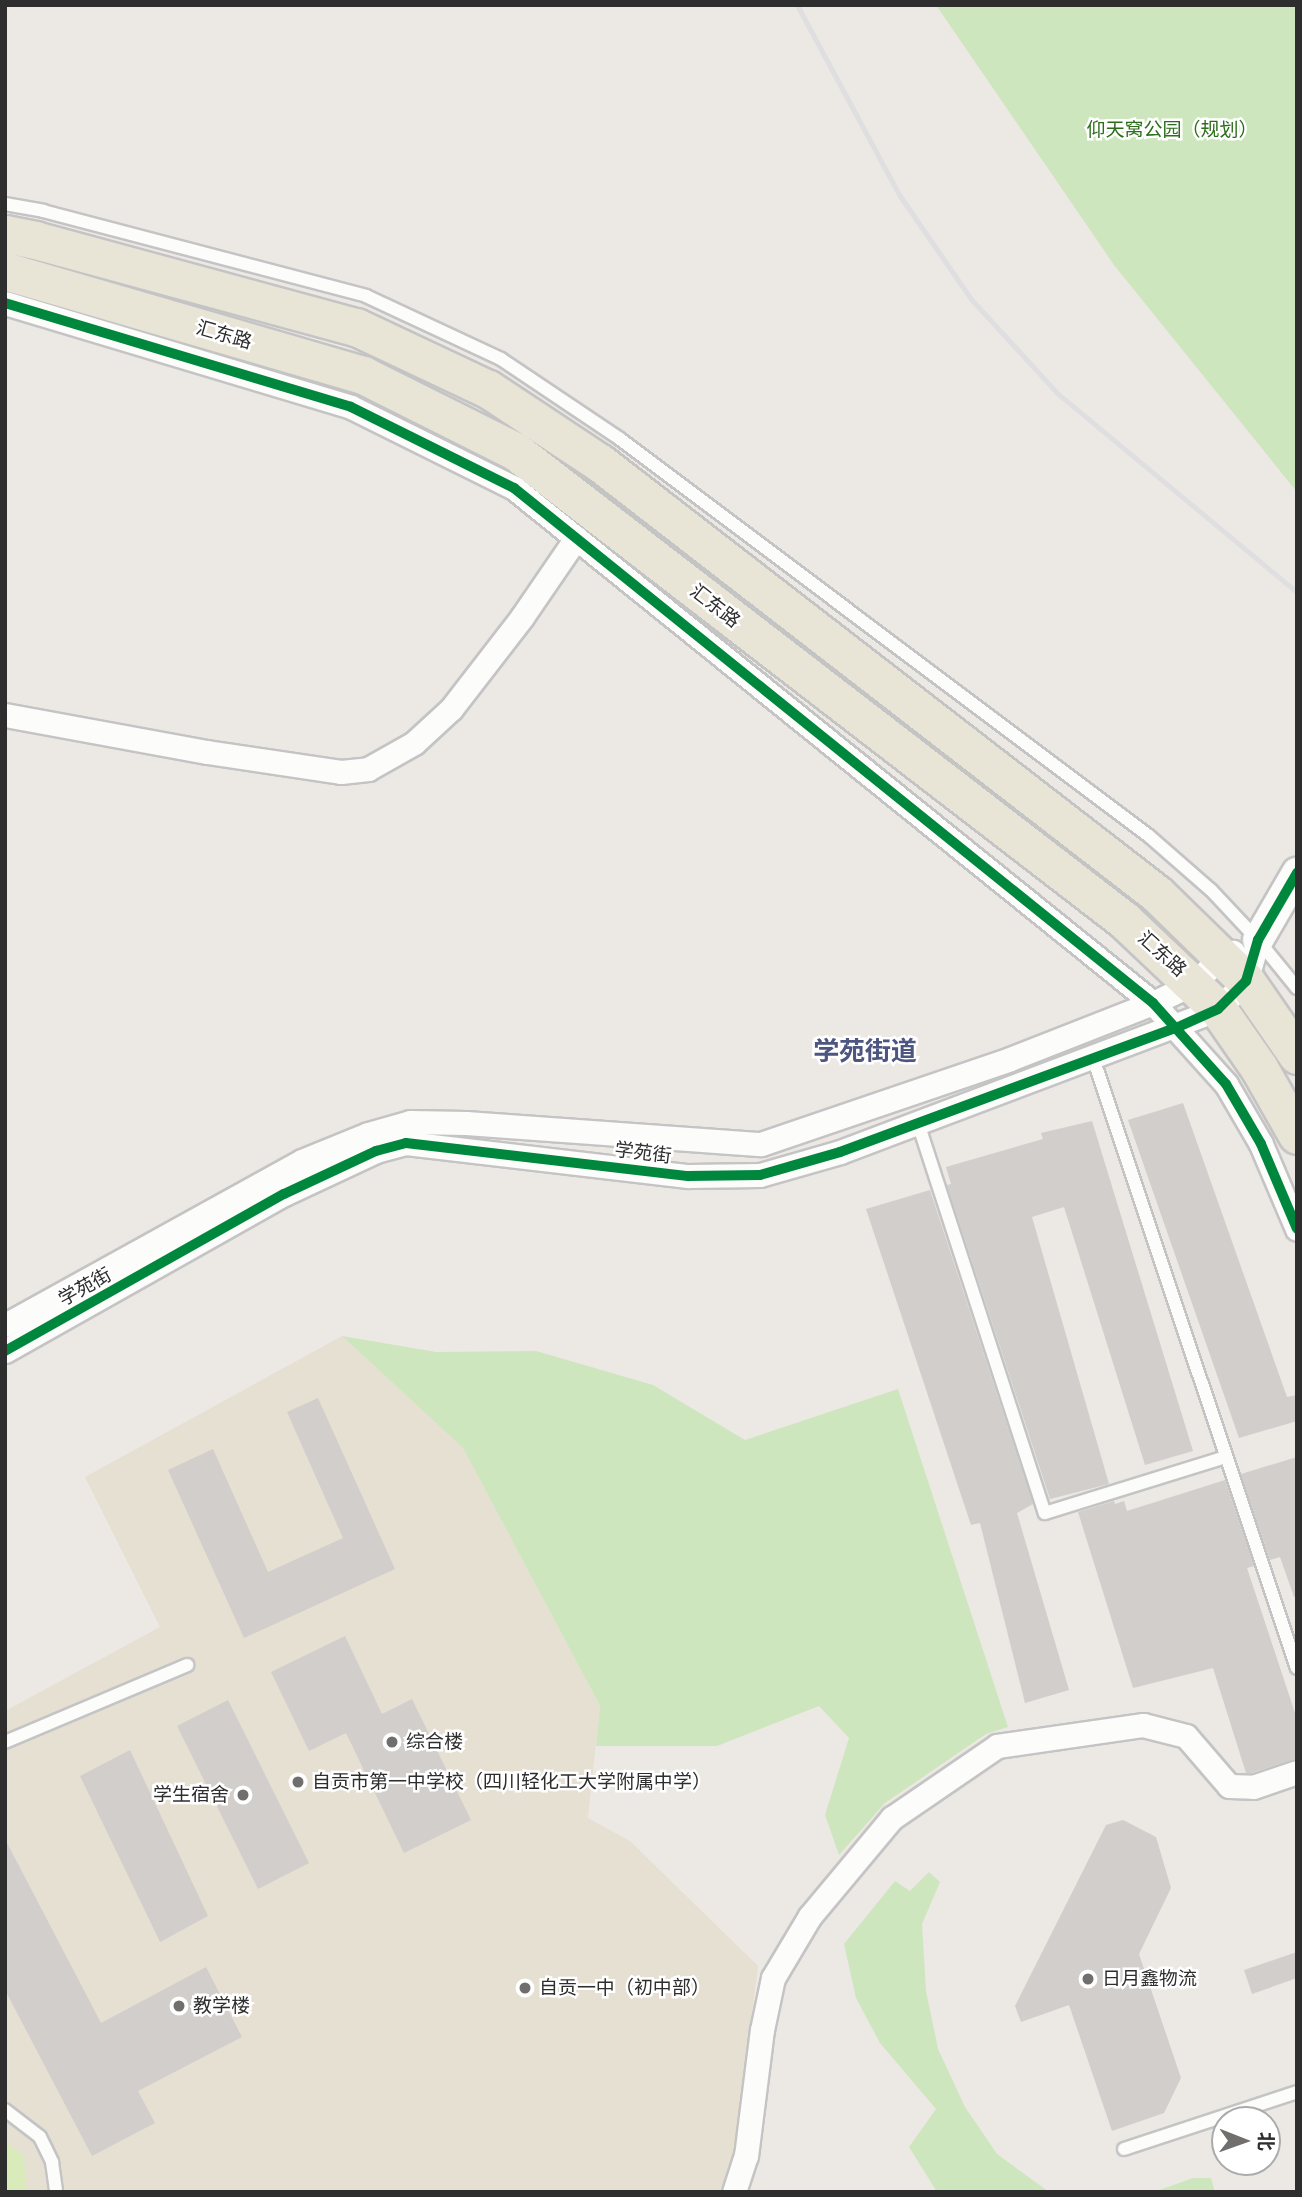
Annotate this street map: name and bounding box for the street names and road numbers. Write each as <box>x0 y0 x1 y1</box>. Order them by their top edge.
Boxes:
street label: 汇东路 <box>193 316 255 354</box>
street label: 汇东路 <box>686 579 744 633</box>
street label: 汇东路 <box>1133 926 1191 982</box>
street label: 学苑街 <box>613 1138 673 1168</box>
street label: 学苑街 <box>55 1263 115 1311</box>

